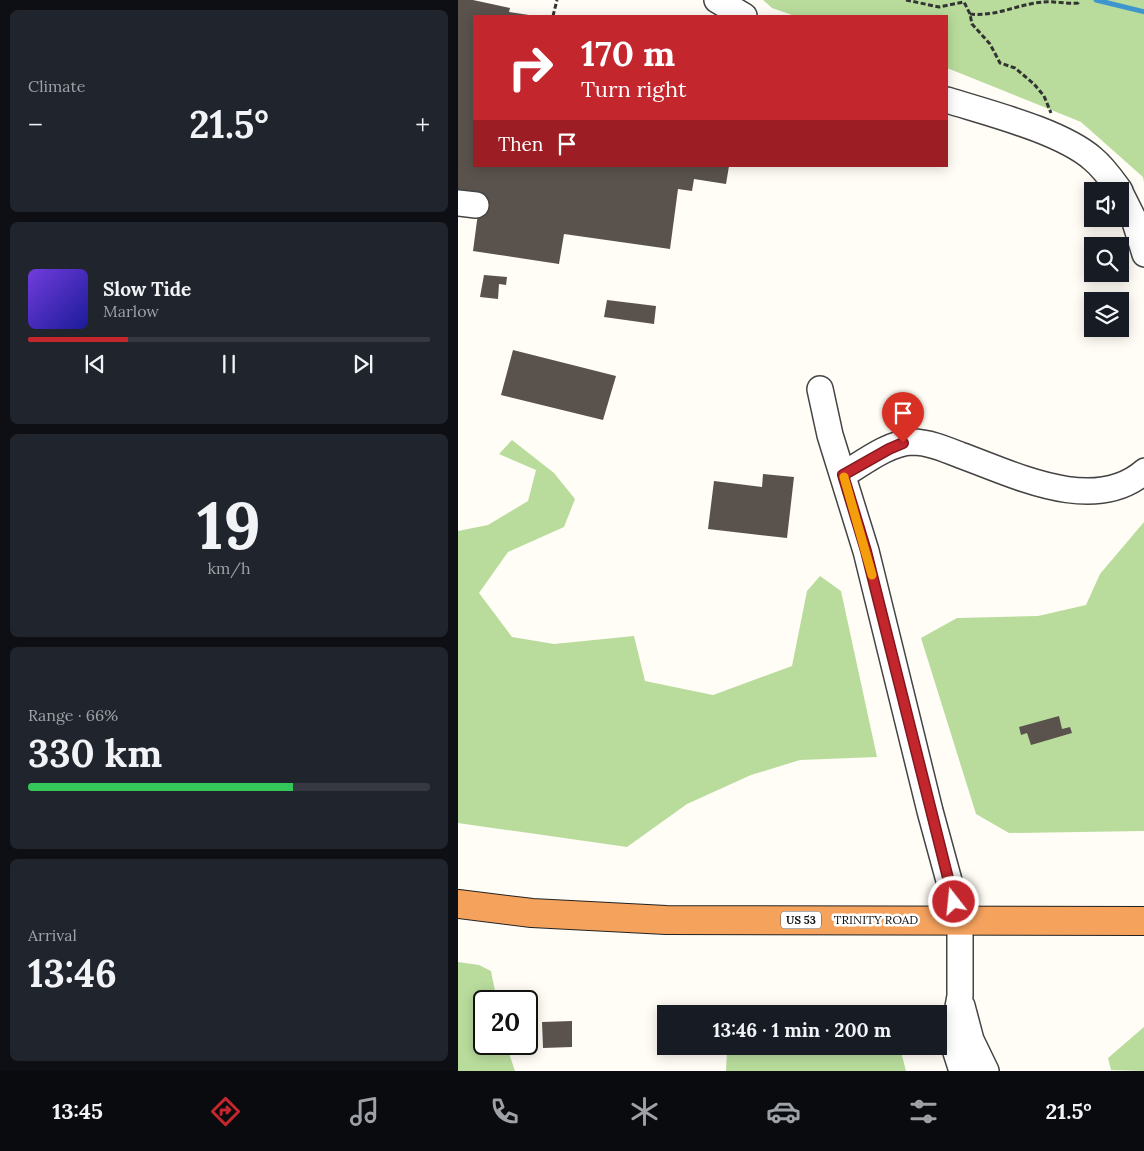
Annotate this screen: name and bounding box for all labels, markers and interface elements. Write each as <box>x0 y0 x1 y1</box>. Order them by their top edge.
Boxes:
text: 170 m <box>581 31 675 76</box>
icon: right <box>498 35 563 100</box>
text: Turn right <box>581 75 686 103</box>
text: Climate <box>28 76 85 96</box>
text: 21.5° <box>189 100 269 148</box>
text: − <box>28 107 43 143</box>
text: + <box>415 107 430 143</box>
icon: arrive <box>553 130 581 158</box>
text: Then <box>498 132 543 156</box>
map controls <box>1084 182 1129 337</box>
button: sound <box>1084 182 1129 227</box>
button: search <box>1084 237 1129 282</box>
text: Slow Tide <box>103 277 191 301</box>
button: layers <box>1084 292 1129 337</box>
text: Marlow <box>103 301 159 321</box>
icon: previous <box>81 350 109 378</box>
icon: pause <box>215 350 243 378</box>
icon: next <box>349 350 377 378</box>
pin <box>882 392 924 443</box>
icon: arrive <box>889 399 917 427</box>
text: 19 <box>197 484 261 567</box>
text: km/h <box>207 558 251 578</box>
text: Range · 66% <box>28 705 118 725</box>
text: 330 km <box>28 729 162 777</box>
position arrow <box>927 875 979 927</box>
road number: US 53 <box>781 912 821 928</box>
street label: TRINITY ROAD <box>834 912 918 927</box>
text: Arrival <box>28 925 77 945</box>
text: 13:46 <box>28 949 117 997</box>
speed limit sign: 20 <box>473 990 538 1055</box>
text: 13:46 · 1 min · 200 m <box>713 1018 891 1042</box>
icon: directions <box>208 1094 243 1129</box>
icon: music <box>347 1094 382 1129</box>
icon: phone <box>487 1094 522 1129</box>
icon: climate <box>627 1094 662 1129</box>
icon: car <box>766 1094 801 1129</box>
icon: filters <box>906 1094 941 1129</box>
text: 13:45 <box>52 1097 103 1125</box>
text: 21.5° <box>1046 1097 1092 1125</box>

